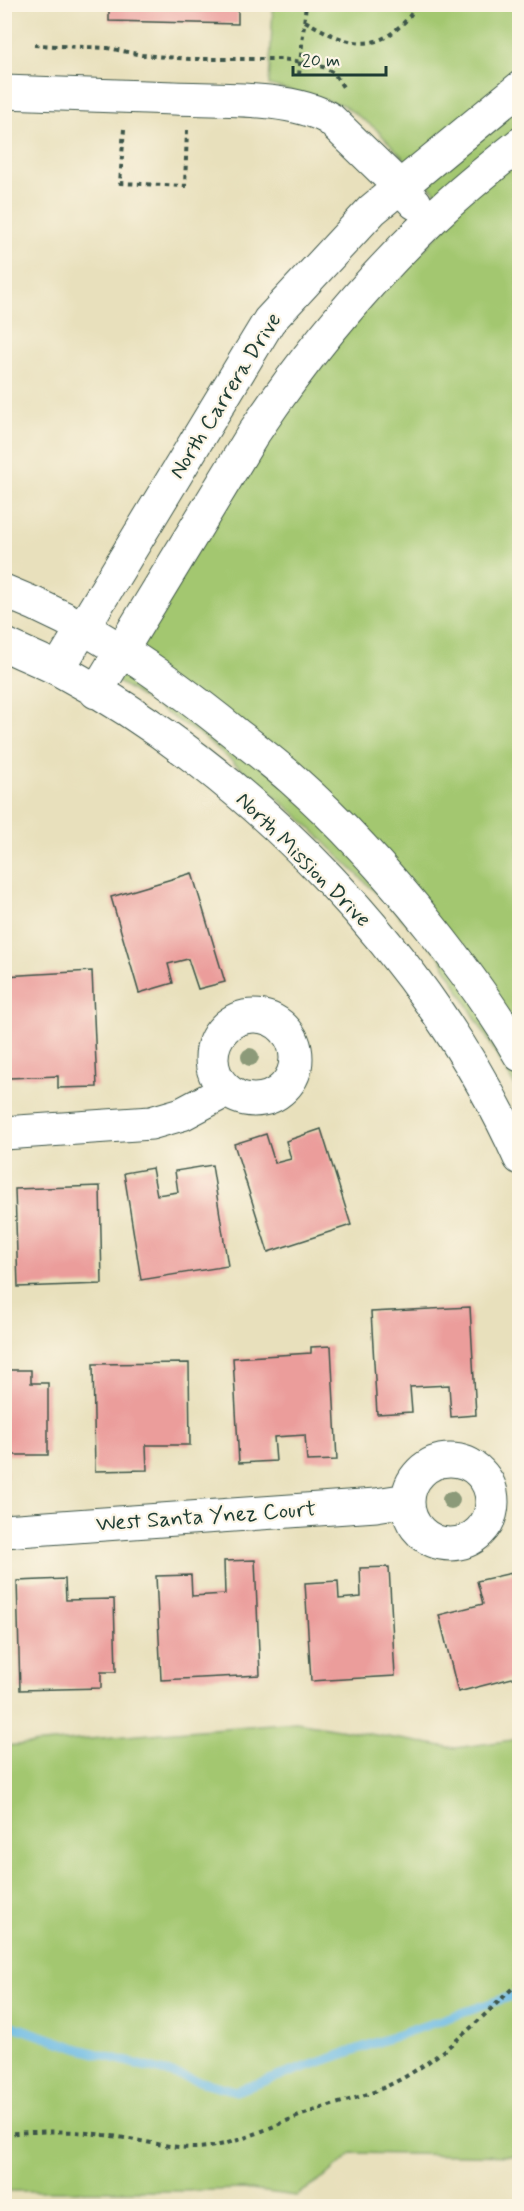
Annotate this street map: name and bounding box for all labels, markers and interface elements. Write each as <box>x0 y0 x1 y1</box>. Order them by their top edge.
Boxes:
scale bar <box>293 39 386 77</box>
text: 20 m <box>302 49 340 73</box>
street label: North Carrera Drive <box>164 308 288 484</box>
street label: North Mission Drive <box>229 786 377 934</box>
street label: West Santa Ynez Court <box>95 1495 317 1539</box>

